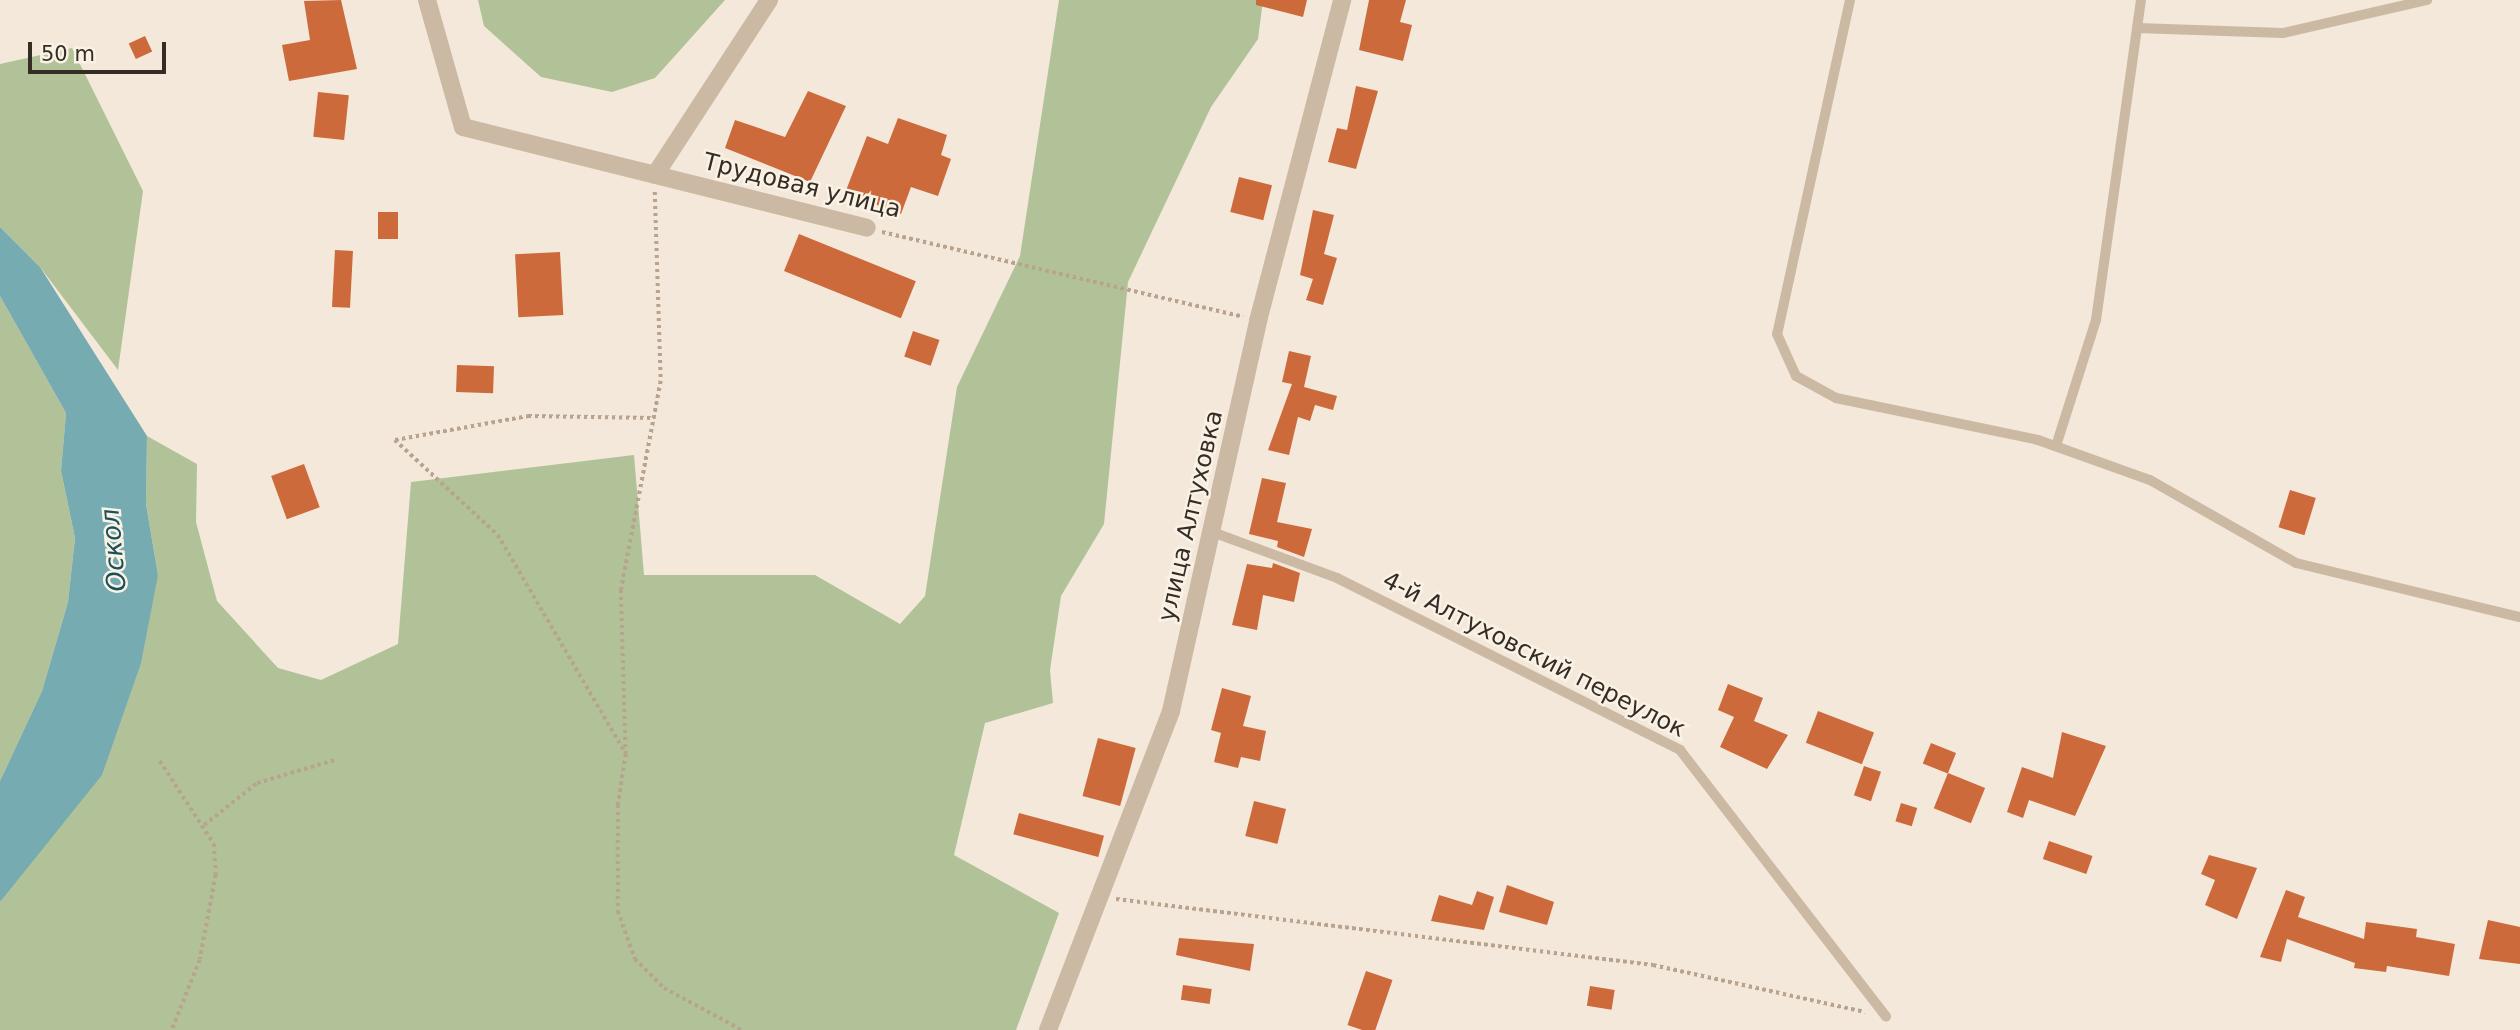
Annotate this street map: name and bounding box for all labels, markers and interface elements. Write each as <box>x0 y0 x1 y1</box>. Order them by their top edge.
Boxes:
scale bar <box>32 28 170 72</box>
text: 50 m <box>41 42 95 66</box>
street label: Трудовая улица <box>700 148 904 224</box>
street label: улица Алтуховка <box>1153 408 1229 624</box>
water label: Оскол <box>95 507 133 593</box>
street label: 4-й Алтуховский переулок <box>1378 566 1690 744</box>

